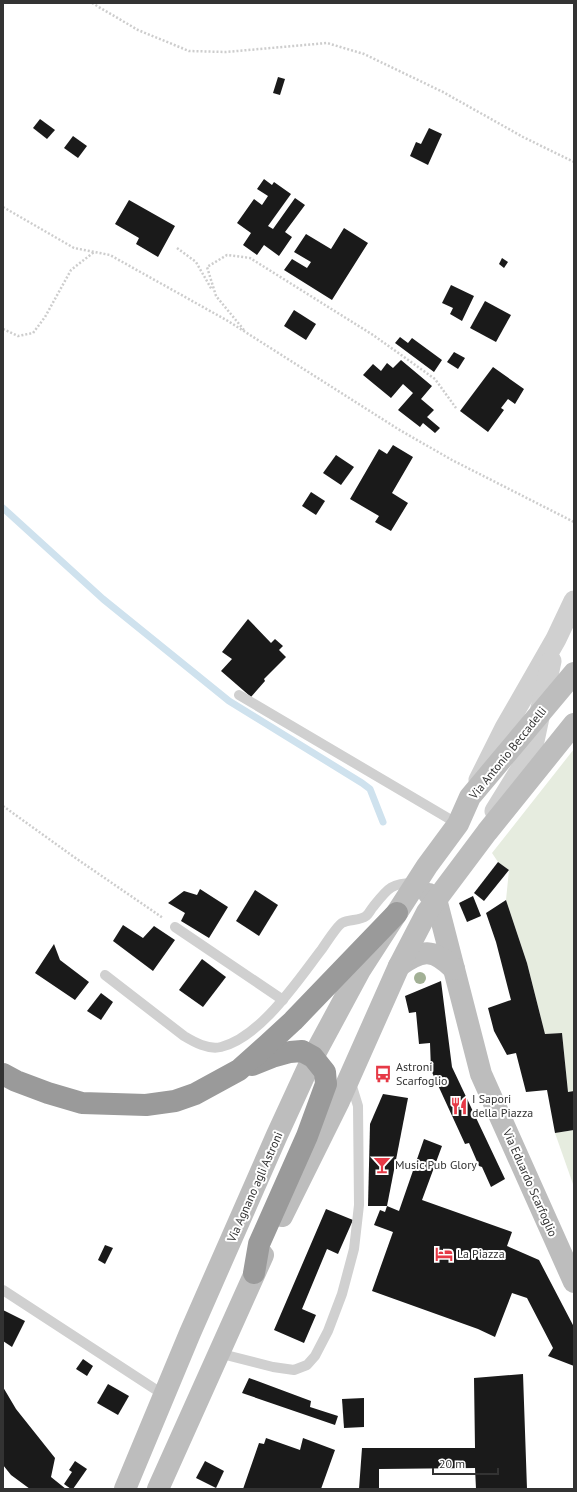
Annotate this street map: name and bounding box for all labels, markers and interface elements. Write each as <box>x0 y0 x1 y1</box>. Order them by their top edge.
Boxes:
street label: Via Antonio Beccadelli <box>465 704 549 803</box>
place label: Astroni Scarfoglio <box>396 1059 448 1088</box>
bus stop icon: Astroni Scarfoglio <box>373 1064 393 1084</box>
place label: I Sapori della Piazza <box>472 1091 533 1120</box>
restaurant icon: I Sapori della Piazza <box>449 1096 469 1116</box>
street label: Via Eduardo Scarfoglio <box>500 1126 561 1239</box>
street label: Via Agnano agli Astroni <box>223 1129 286 1245</box>
bar icon: Music Pub Glory <box>372 1155 392 1175</box>
place label: Music Pub Glory <box>395 1157 477 1172</box>
hotel icon: La Piazza <box>434 1244 454 1264</box>
place label: La Piazza <box>457 1246 505 1261</box>
scale bar <box>433 1450 498 1476</box>
text: 20 m <box>439 1456 465 1471</box>

